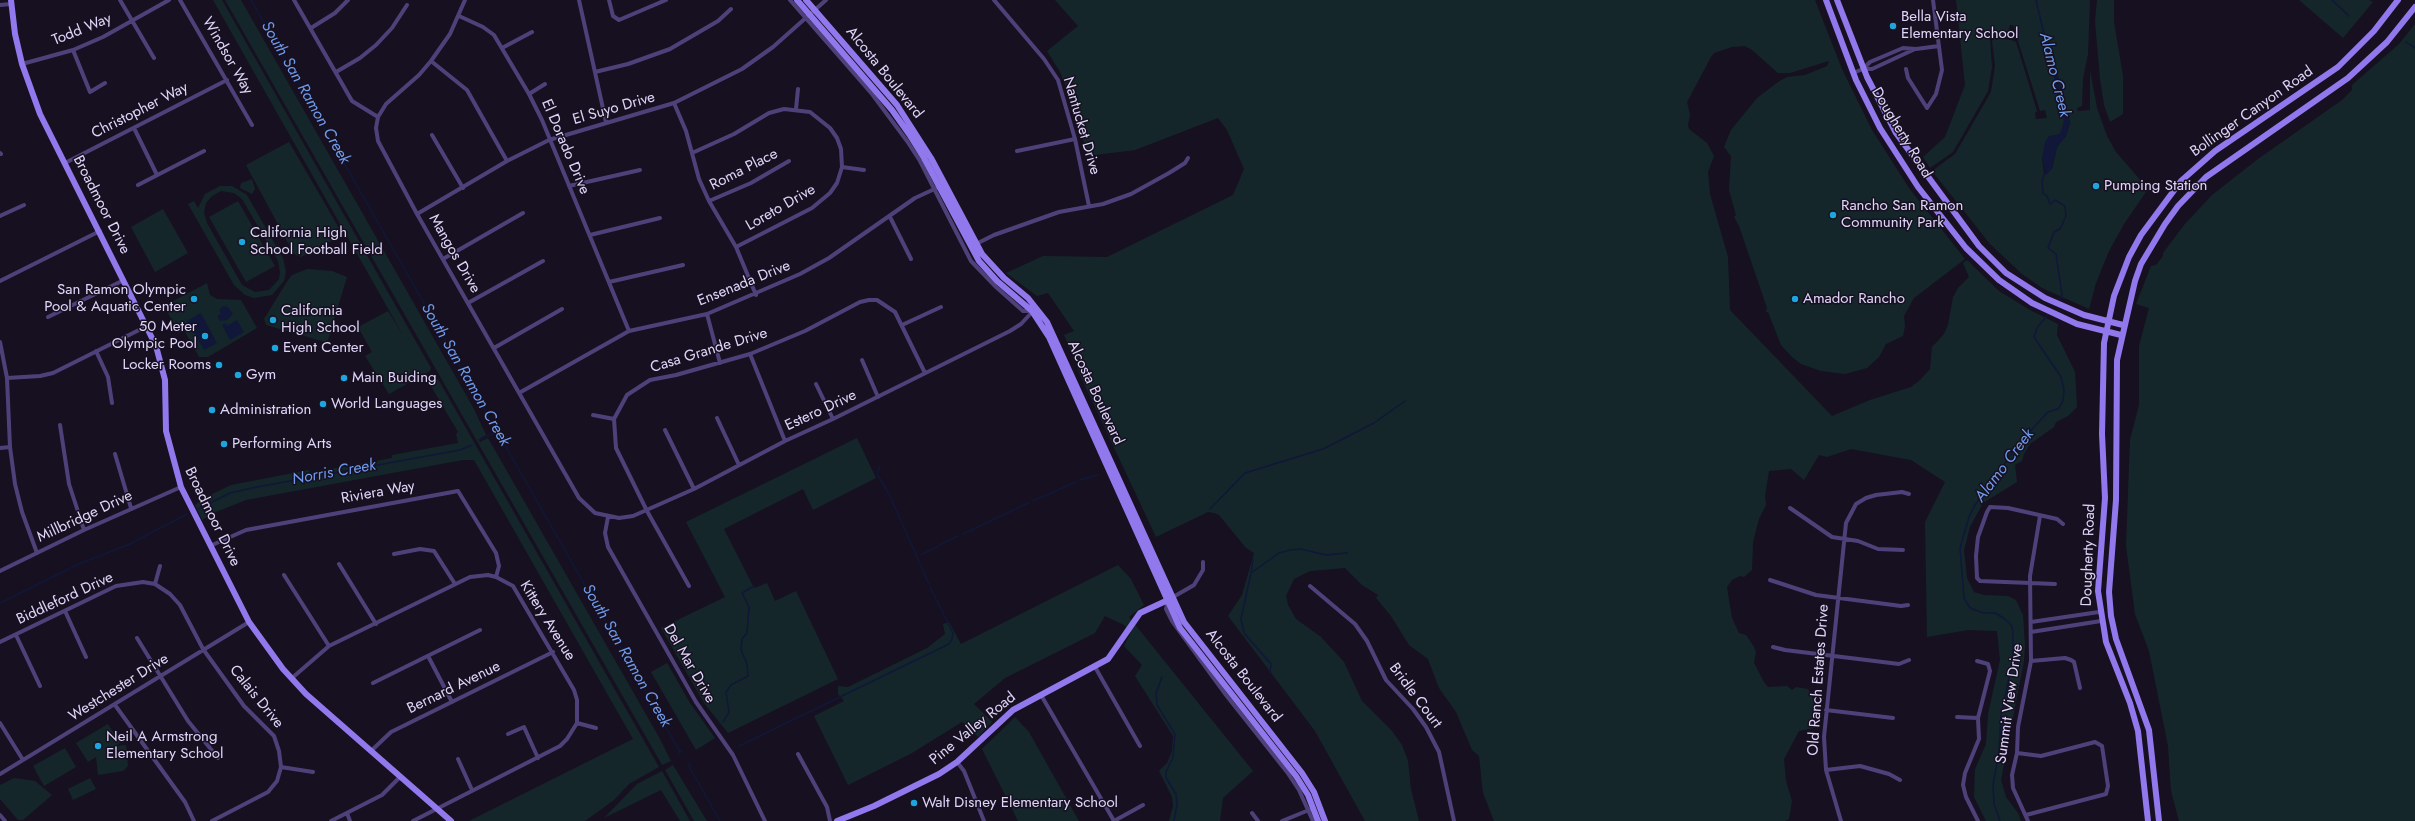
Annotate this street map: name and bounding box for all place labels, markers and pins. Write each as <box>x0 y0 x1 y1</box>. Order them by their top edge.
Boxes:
place label: Bella Vista Elementary School <box>1901 8 2018 43</box>
marker: Bella Vista Elementary School <box>1888 21 1898 31</box>
place label: Pumping Station <box>2104 177 2207 195</box>
marker: Pumping Station <box>2091 181 2101 191</box>
place label: Rancho San Ramon Community Park <box>1841 197 1963 232</box>
marker: Rancho San Ramon Community Park <box>1828 210 1838 220</box>
place label: California High School Football Field <box>250 224 383 259</box>
marker: California High School Football Field <box>237 237 247 247</box>
place label: San Ramon Olympic Pool & Aquatic Center <box>44 281 186 316</box>
place label: Amador Rancho <box>1803 290 1905 308</box>
marker: San Ramon Olympic Pool & Aquatic Center <box>189 294 199 304</box>
marker: Amador Rancho <box>1790 294 1800 304</box>
place label: California High School <box>281 302 360 337</box>
marker: California High School <box>268 315 278 325</box>
place label: 50 Meter Olympic Pool <box>112 318 197 353</box>
marker: 50 Meter Olympic Pool <box>200 331 210 341</box>
place label: Event Center <box>283 339 364 357</box>
marker: Event Center <box>270 343 280 353</box>
place label: Locker Rooms <box>123 356 211 374</box>
marker: Locker Rooms <box>214 360 224 370</box>
place label: Gym <box>246 366 276 384</box>
place label: Main Buiding <box>352 369 437 387</box>
marker: Gym <box>233 370 243 380</box>
marker: Main Buiding <box>339 373 349 383</box>
place label: World Languages <box>331 395 442 413</box>
marker: World Languages <box>318 399 328 409</box>
place label: Administration <box>220 401 311 419</box>
marker: Administration <box>207 405 217 415</box>
place label: Performing Arts <box>232 435 331 453</box>
marker: Performing Arts <box>219 439 229 449</box>
place label: Neil A Armstrong Elementary School <box>106 728 223 763</box>
marker: Neil A Armstrong Elementary School <box>93 741 103 751</box>
place label: Walt Disney Elementary School <box>922 794 1118 812</box>
marker: Walt Disney Elementary School <box>909 798 919 808</box>

